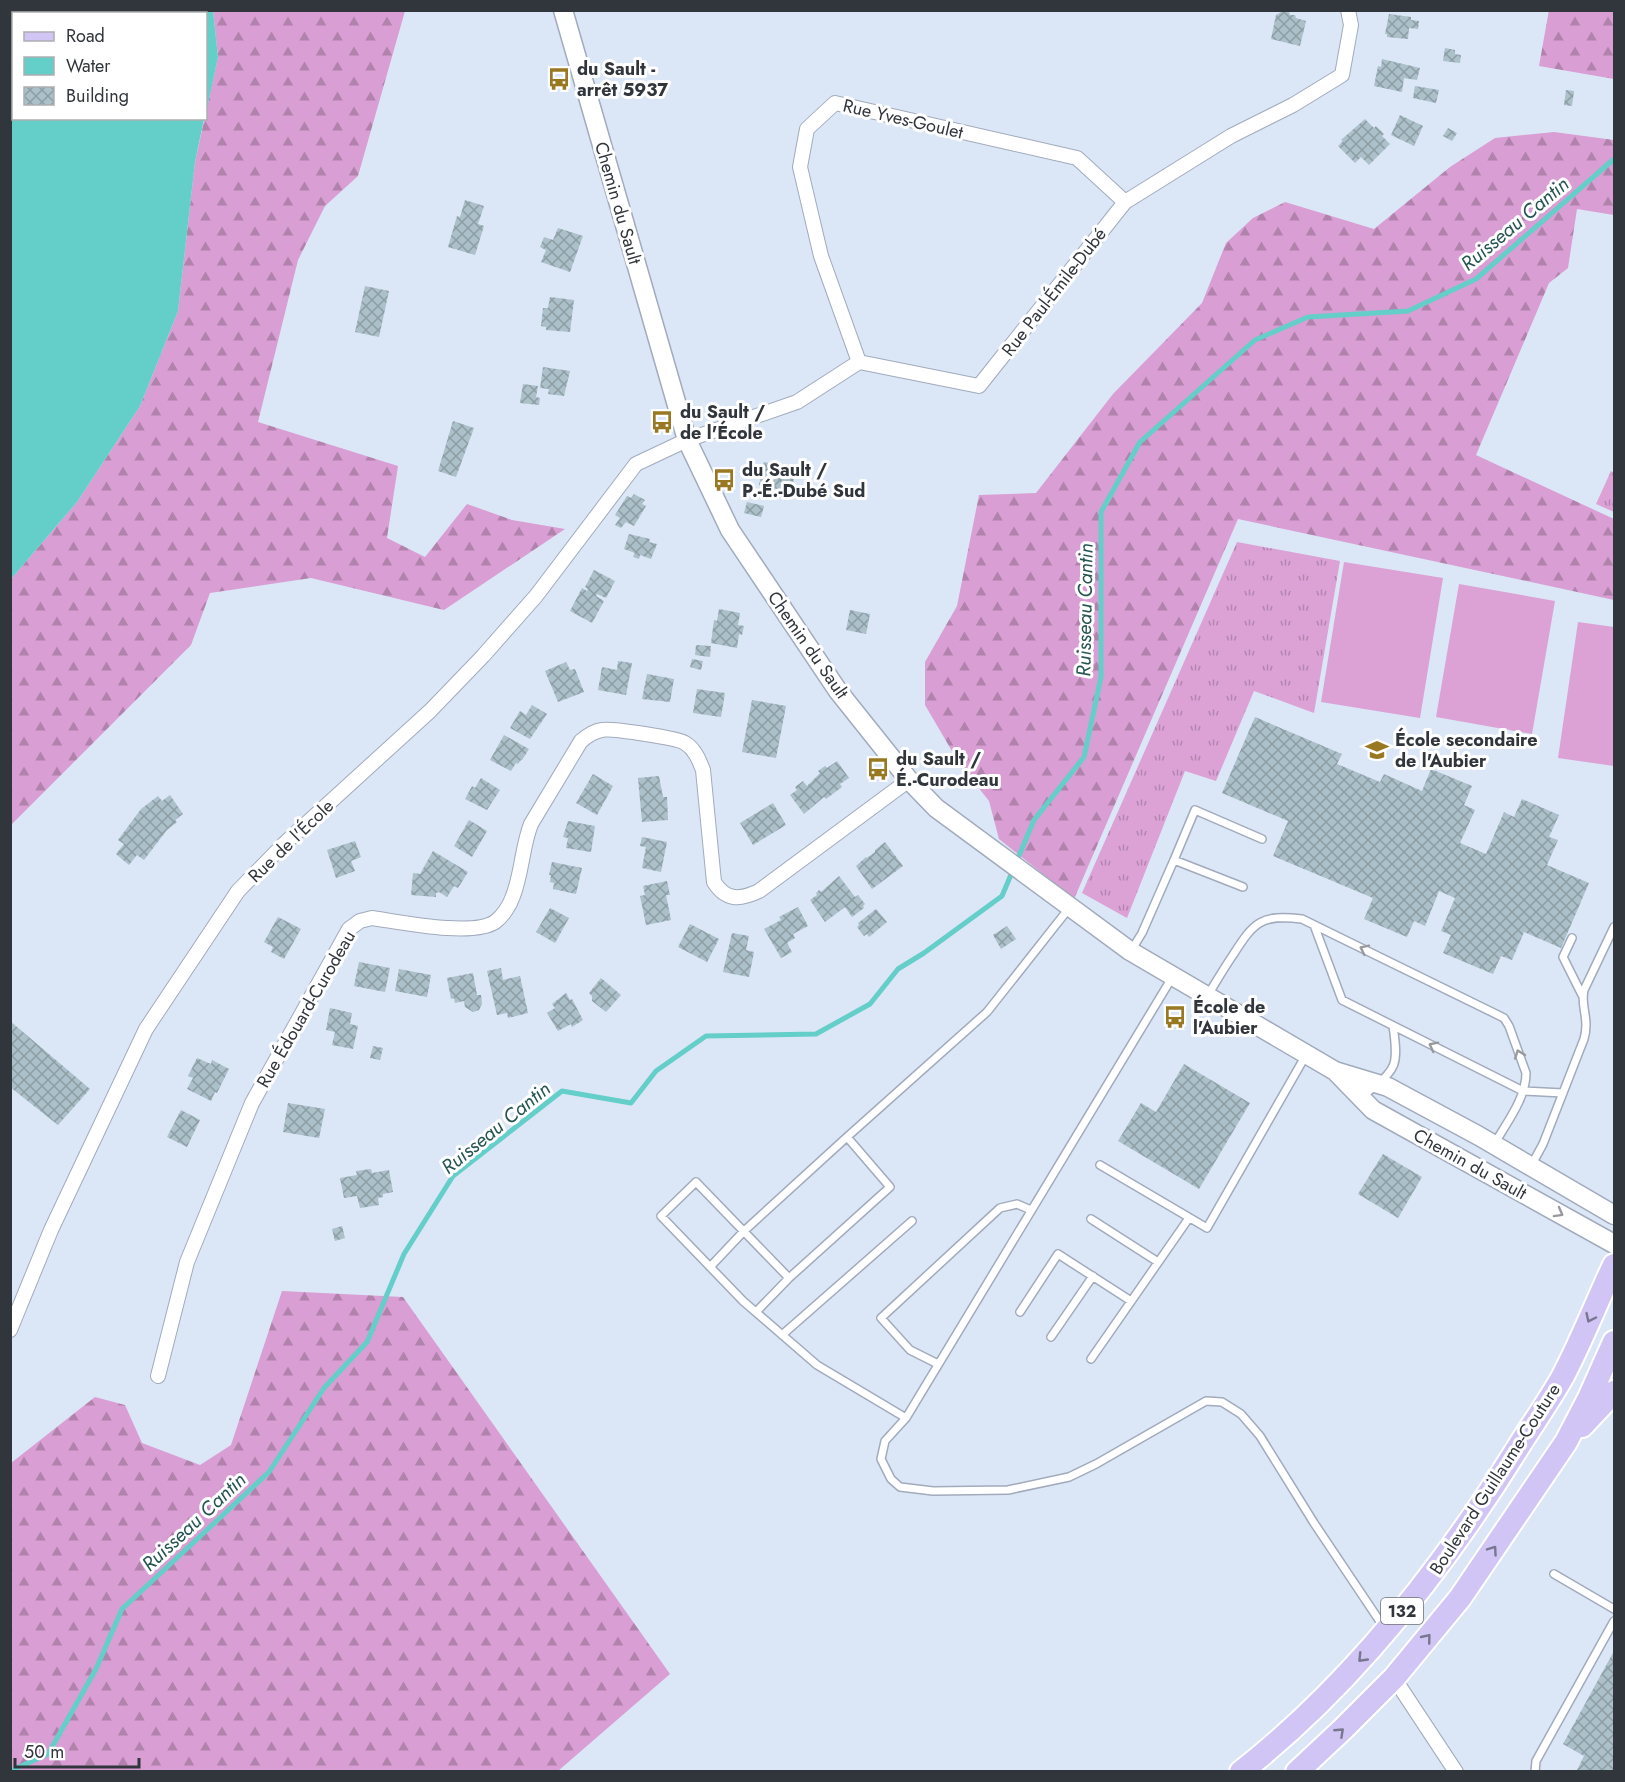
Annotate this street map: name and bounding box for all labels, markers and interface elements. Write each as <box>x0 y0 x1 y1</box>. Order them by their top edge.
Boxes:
legend <box>12 12 207 120</box>
text: Road <box>66 23 105 49</box>
text: Water <box>66 53 111 79</box>
place label: du Sault - arrêt 5937 <box>577 56 668 103</box>
bus stop icon: du Sault - arrêt 5937 <box>546 66 572 92</box>
text: Building <box>66 83 129 109</box>
street label: Rue Yves-Goulet <box>840 93 966 146</box>
street label: Chemin du Sault <box>588 139 648 268</box>
water label: Ruisseau Cantin <box>1455 170 1575 278</box>
street label: Rue Paul-Émile-Dubé <box>996 222 1112 362</box>
place label: du Sault / de l'École <box>680 399 765 446</box>
bus stop icon: du Sault / de l'École <box>649 409 675 435</box>
place label: du Sault / P.-É.-Dubé Sud <box>742 457 865 504</box>
bus stop icon: du Sault / P.-É.-Dubé Sud <box>711 467 737 493</box>
water label: Ruisseau Cantin <box>1069 543 1101 677</box>
street label: Chemin du Sault <box>761 586 855 705</box>
place label: École secondaire de l'Aubier <box>1395 727 1538 774</box>
school or university icon: École secondaire de l'Aubier <box>1364 737 1390 763</box>
place label: du Sault / É.-Curodeau <box>896 746 999 793</box>
bus stop icon: du Sault / É.-Curodeau <box>865 756 891 782</box>
street label: Rue de l'École <box>242 793 340 889</box>
street label: Rue Édouard-Curodeau <box>250 926 362 1092</box>
one-way arrow <box>1359 945 1370 957</box>
place label: École de l'Aubier <box>1193 994 1265 1041</box>
bus stop icon: École de l'Aubier <box>1162 1004 1188 1030</box>
one-way arrow <box>1428 1041 1439 1053</box>
one-way arrow <box>1514 1049 1527 1059</box>
water label: Ruisseau Cantin <box>435 1075 557 1181</box>
street label: Chemin du Sault <box>1409 1122 1532 1206</box>
one-way arrow <box>1553 1206 1563 1217</box>
one-way arrow <box>1585 1311 1597 1322</box>
street label: Boulevard Guillaume-Couture <box>1423 1378 1567 1580</box>
water label: Ruisseau Cantin <box>135 1466 253 1578</box>
one-way arrow <box>1486 1546 1497 1557</box>
road number: 132 <box>1381 1598 1423 1624</box>
one-way arrow <box>1419 1634 1430 1645</box>
one-way arrow <box>1358 1651 1369 1662</box>
one-way arrow <box>1333 1728 1344 1739</box>
scale bar <box>15 1731 140 1769</box>
text: 50 m <box>24 1739 64 1765</box>

